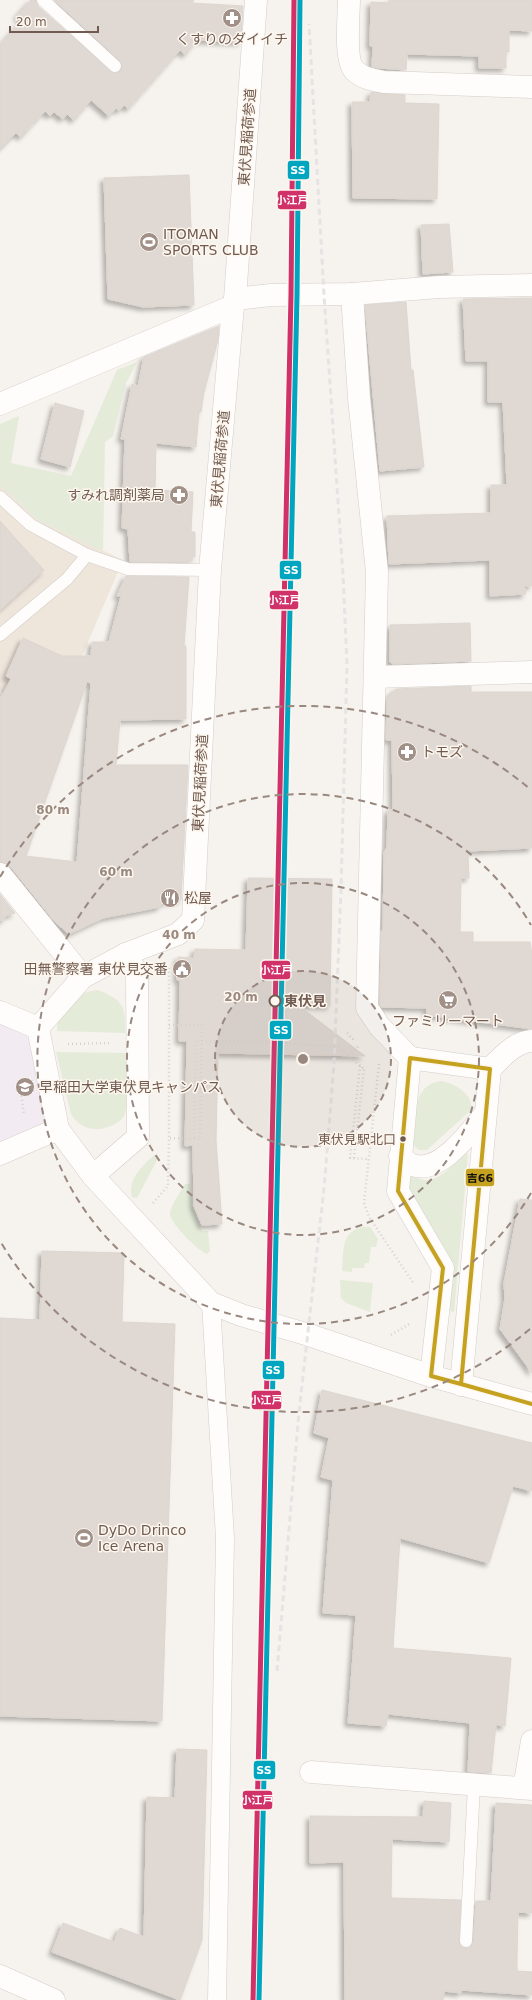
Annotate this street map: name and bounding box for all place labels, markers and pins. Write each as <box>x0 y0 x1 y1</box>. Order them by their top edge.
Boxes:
pharmacy icon: くすりのダイイチ <box>221 7 243 29</box>
place label: くすりのダイイチ <box>176 31 288 47</box>
place label: ITOMAN SPORTS CLUB <box>163 226 259 258</box>
sports icon: ITOMAN SPORTS CLUB <box>138 231 160 253</box>
pharmacy icon: すみれ調剤薬局 <box>168 484 190 506</box>
place label: すみれ調剤薬局 <box>67 487 165 503</box>
pharmacy icon: トモズ <box>396 741 418 763</box>
place label: トモズ <box>421 744 463 760</box>
restaurant icon: 松屋 <box>159 887 181 909</box>
place label: 松屋 <box>184 890 212 906</box>
public building icon: 田無警察署 東伏見交番 <box>171 958 193 980</box>
place label: 田無警察署 東伏見交番 <box>24 961 168 977</box>
supermarket icon: ファミリーマート <box>437 989 459 1011</box>
place label: 東伏見 <box>284 993 326 1009</box>
marker: 東伏見 <box>268 994 282 1008</box>
place label: ファミリーマート <box>392 1013 504 1029</box>
centre of rings <box>296 1052 310 1066</box>
school or university icon: 早稲田大学東伏見キャンパス <box>14 1076 36 1098</box>
place label: 早稲田大学東伏見キャンパス <box>39 1079 221 1095</box>
place label: 東伏見駅北口 <box>318 1132 396 1147</box>
marker: 東伏見駅北口 <box>398 1134 408 1144</box>
place label: DyDo Drinco Ice Arena <box>98 1522 186 1554</box>
sports icon: DyDo Drinco Ice Arena <box>73 1527 95 1549</box>

